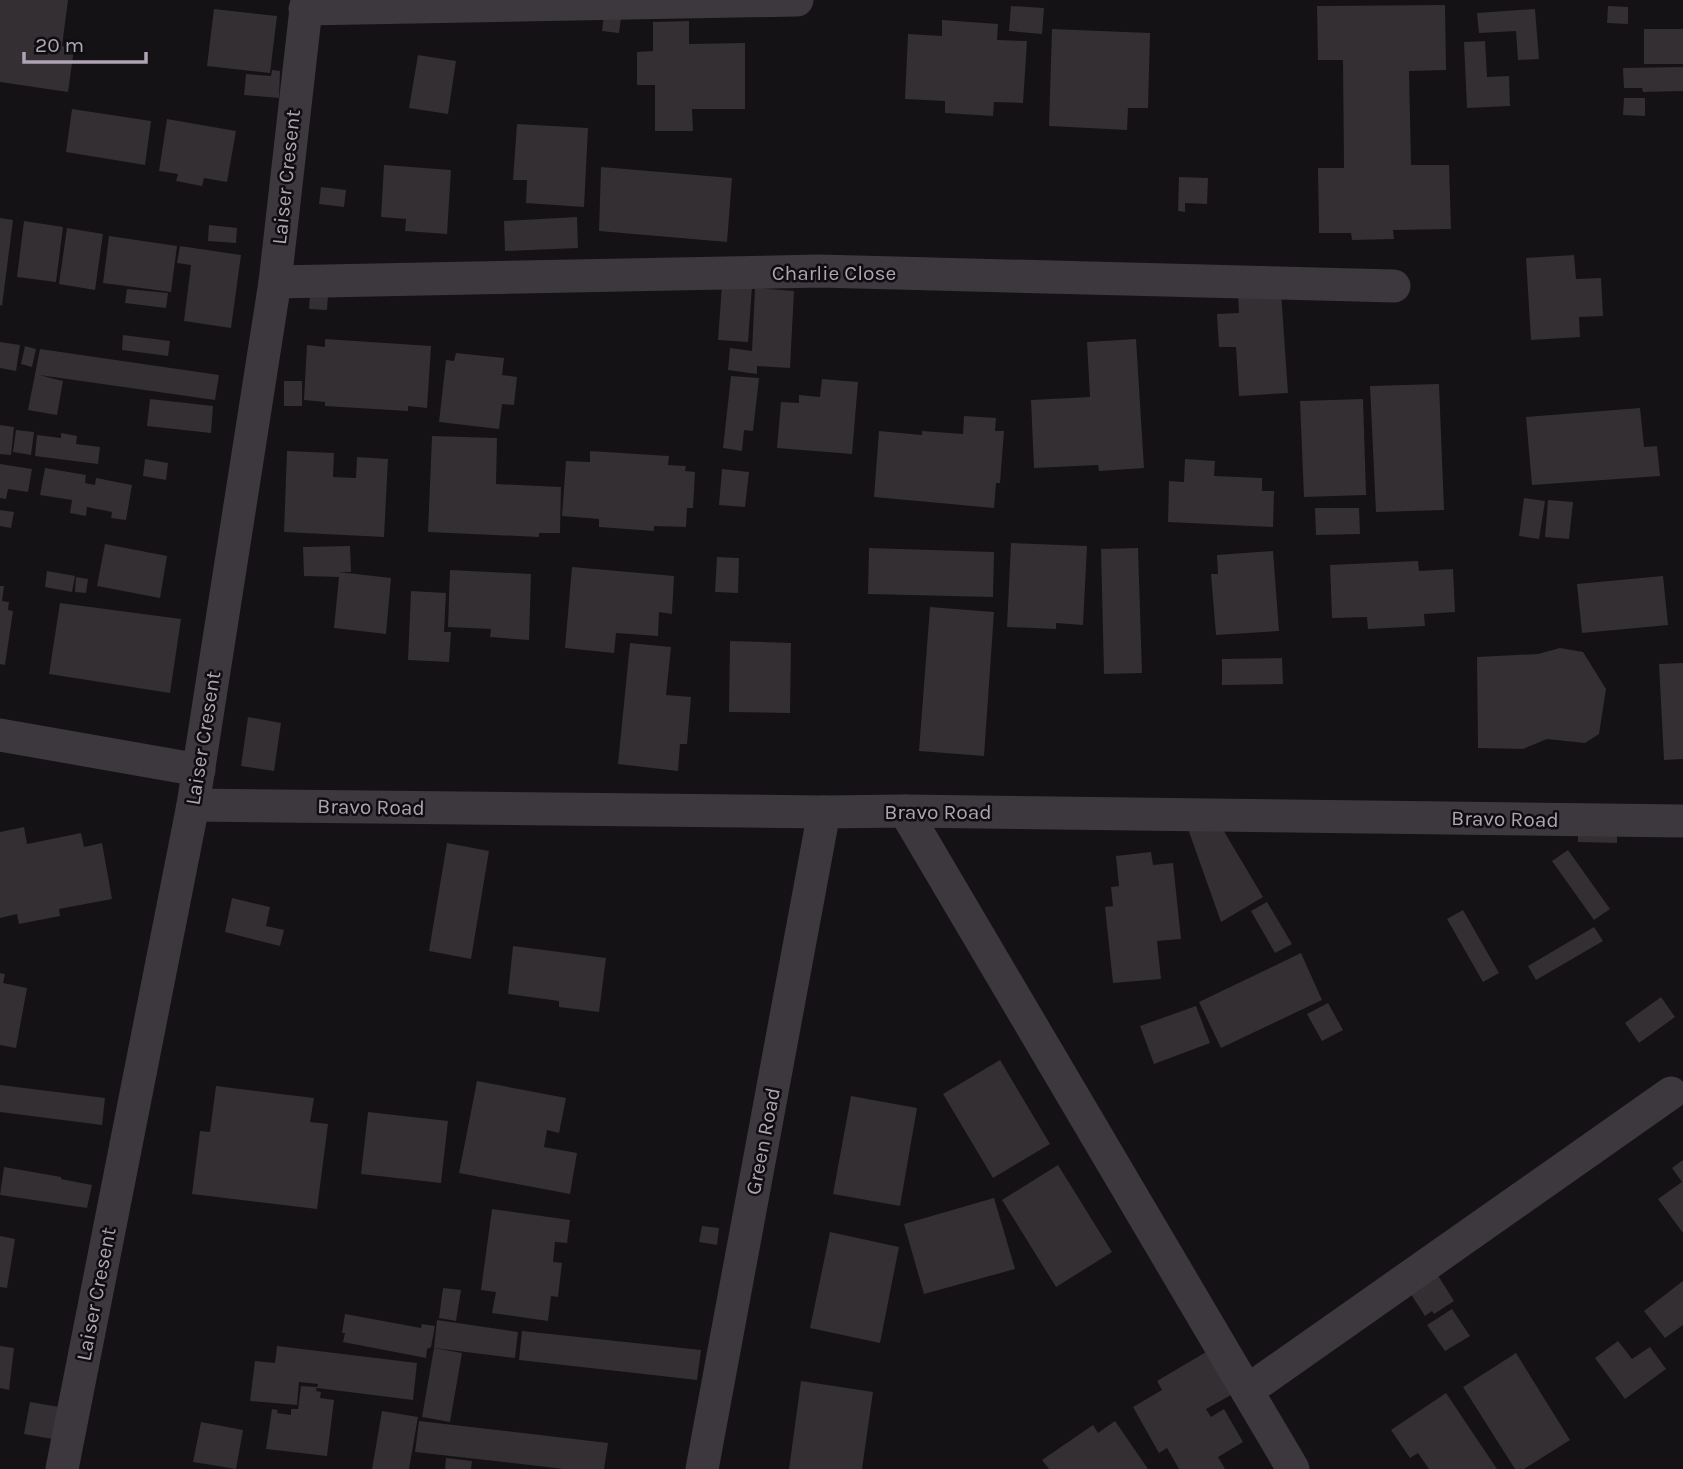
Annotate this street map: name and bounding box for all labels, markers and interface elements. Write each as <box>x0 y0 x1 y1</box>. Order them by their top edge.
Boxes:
scale bar <box>24 21 147 65</box>
text: 20 m <box>35 33 84 57</box>
street label: Laiser Cresent <box>267 108 305 246</box>
street label: Charlie Close <box>772 261 896 285</box>
street label: Laiser Cresent <box>181 669 225 807</box>
street label: Bravo Road <box>317 794 425 820</box>
street label: Bravo Road <box>884 800 992 824</box>
street label: Bravo Road <box>1451 806 1559 832</box>
street label: Green Road <box>741 1085 785 1197</box>
street label: Laiser Cresent <box>71 1225 121 1363</box>

